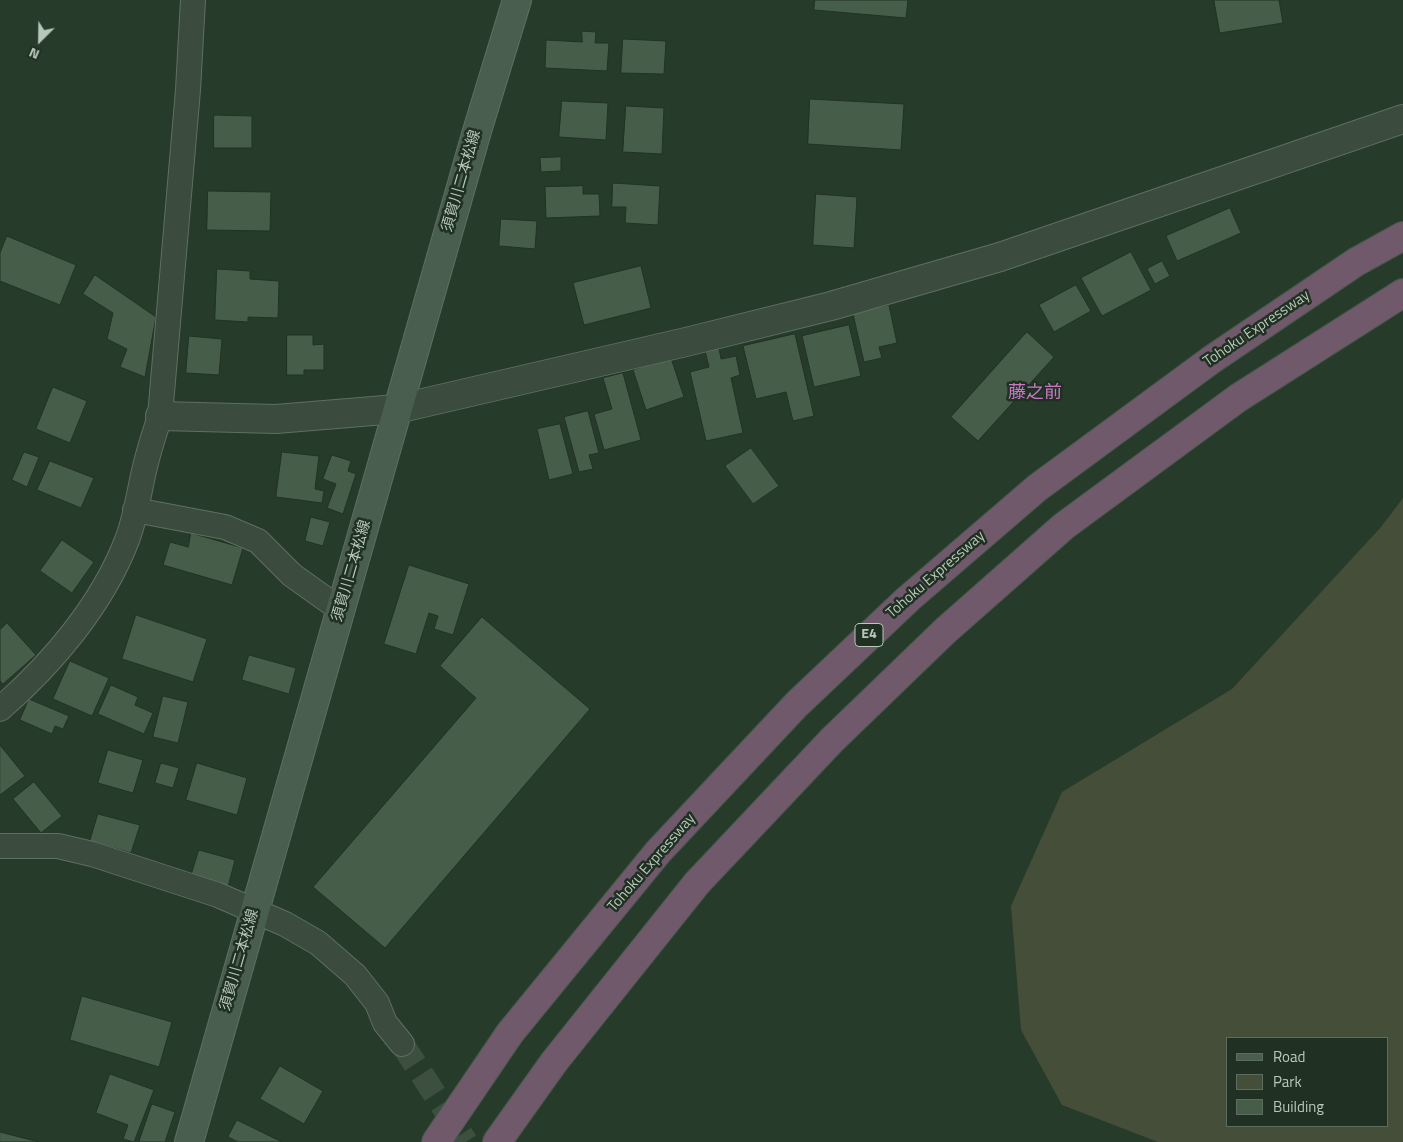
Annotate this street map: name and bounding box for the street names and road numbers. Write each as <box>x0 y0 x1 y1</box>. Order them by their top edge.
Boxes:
street label: 須賀川二本松線 <box>439 128 485 234</box>
street label: Tohoku Expressway <box>1200 287 1314 371</box>
street label: 須賀川二本松線 <box>329 518 375 624</box>
street label: Tohoku Expressway <box>883 527 989 623</box>
road number: E4 <box>855 624 883 646</box>
street label: Tohoku Expressway <box>604 810 700 916</box>
street label: 須賀川二本松線 <box>217 907 263 1013</box>

